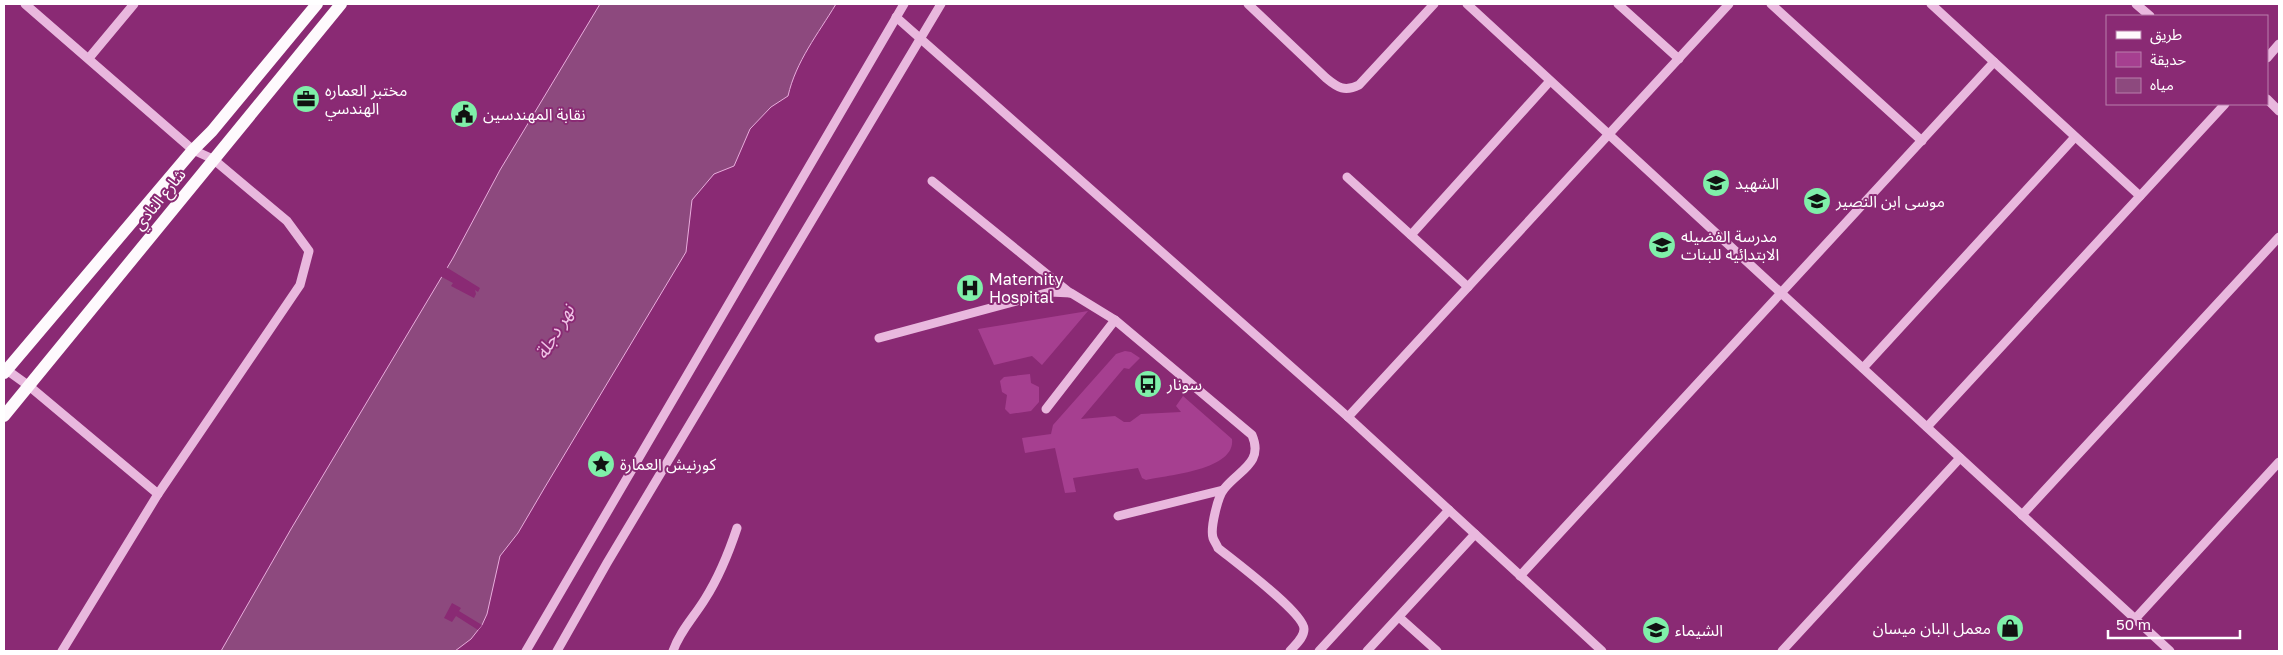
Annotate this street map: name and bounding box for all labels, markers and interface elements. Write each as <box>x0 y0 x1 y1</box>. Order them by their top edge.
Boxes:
legend <box>2106 15 2268 105</box>
text: طريق <box>2150 25 2182 45</box>
text: حديقة <box>2150 50 2186 68</box>
text: مياه <box>2150 75 2174 93</box>
place label: مختبر العماره الهندسي <box>325 80 407 121</box>
office icon: مختبر العماره الهندسي <box>291 84 321 114</box>
public building icon: نقابة المهندسين <box>449 99 479 129</box>
place label: نقابة المهندسين <box>483 104 585 124</box>
street label: شارع النادي <box>128 164 192 236</box>
school or university icon: الشهيد <box>1701 168 1731 198</box>
place label: الشهيد <box>1735 173 1779 193</box>
school or university icon: موسى ابن النصير <box>1802 186 1832 216</box>
place label: موسى ابن النصير <box>1835 191 1945 211</box>
place label: مدرسة الفضيله الابتدائيه للبنات <box>1681 226 1779 264</box>
school or university icon: مدرسة الفضيله الابتدائيه للبنات <box>1647 230 1677 260</box>
place label: Maternity Hospital <box>989 269 1063 307</box>
hospital icon: Maternity Hospital <box>955 273 985 303</box>
water label: نهر دجلة <box>530 299 580 363</box>
bus stop icon: سونار <box>1133 369 1163 399</box>
place label: سونار <box>1166 374 1202 394</box>
place icon: كورنيش العمارة <box>586 449 616 479</box>
place label: كورنيش العمارة <box>620 454 716 474</box>
scale bar <box>2108 608 2240 640</box>
shop icon: معمل البان ميسان <box>1995 613 2025 643</box>
school or university icon: الشيماء <box>1641 615 1671 645</box>
text: 50 m <box>2116 615 2151 633</box>
place label: معمل البان ميسان <box>1873 618 1991 638</box>
place label: الشيماء <box>1675 620 1723 640</box>

